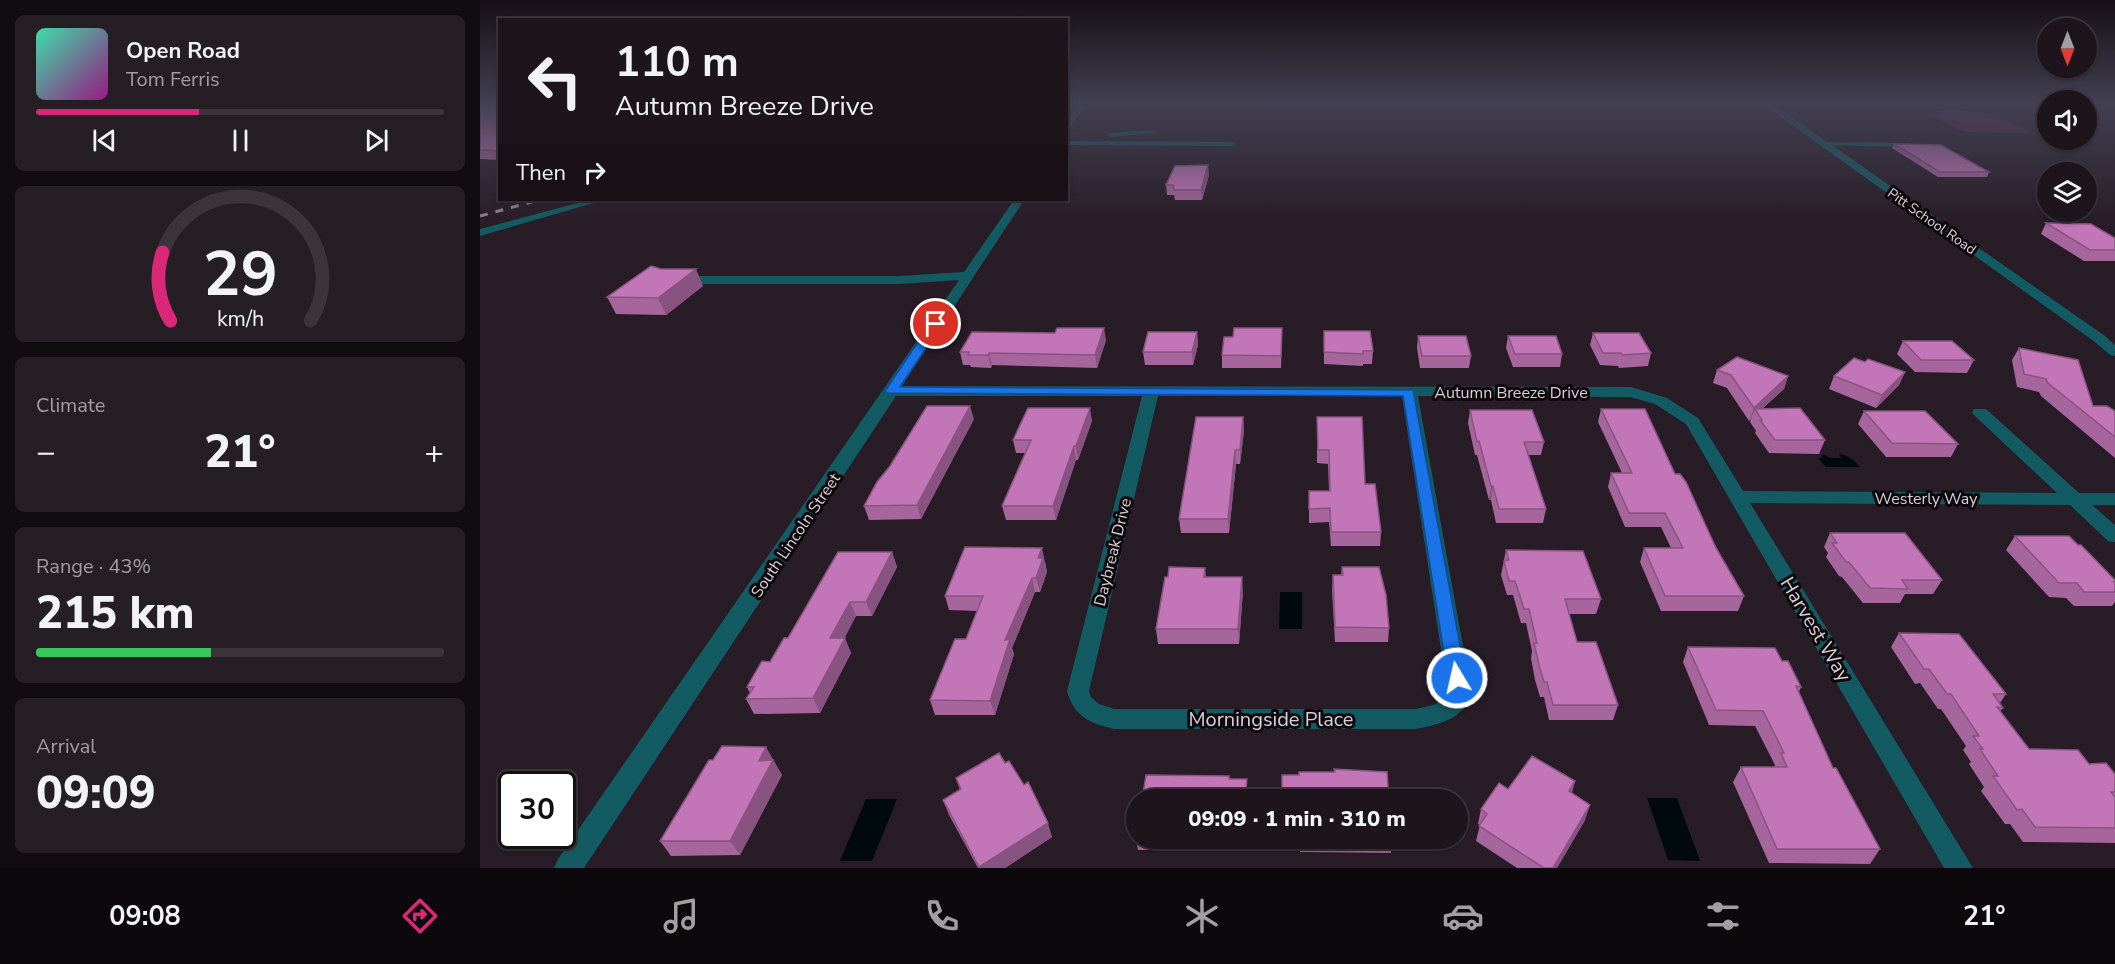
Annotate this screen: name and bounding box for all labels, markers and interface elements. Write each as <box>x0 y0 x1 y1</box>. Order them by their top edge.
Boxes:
north arrow <box>2037 18 2097 78</box>
map controls <box>2037 18 2097 222</box>
text: 110 m <box>615 34 739 91</box>
text: Open Road <box>126 36 240 66</box>
icon: left <box>516 42 594 120</box>
text: Tom Ferris <box>126 66 220 93</box>
text: Autumn Breeze Drive <box>615 88 874 125</box>
button: sound <box>2037 90 2097 150</box>
icon: previous <box>88 124 121 157</box>
icon: pause <box>224 124 257 157</box>
icon: next <box>360 124 393 157</box>
icon: right <box>578 156 611 189</box>
text: Then <box>516 158 566 188</box>
button: layers <box>2037 162 2097 222</box>
street label: Pitt School Road <box>1884 184 1980 259</box>
text: 29 <box>203 232 277 317</box>
pin <box>910 298 961 349</box>
text: km/h <box>216 304 264 334</box>
icon: arrive <box>919 307 952 340</box>
street label: Autumn Breeze Drive <box>1434 382 1588 404</box>
text: Climate <box>36 392 105 419</box>
text: 21° <box>204 422 276 483</box>
text: − <box>36 430 56 475</box>
text: + <box>424 430 444 475</box>
street label: South Lincoln Street <box>746 469 846 602</box>
street label: Westerly Way <box>1875 488 1978 510</box>
street label: Daybreak Drive <box>1089 496 1137 609</box>
text: Range · 43% <box>36 553 151 580</box>
street label: Harvest Way <box>1774 572 1858 687</box>
text: 215 km <box>36 583 195 644</box>
position arrow <box>1425 646 1489 710</box>
street label: Morningside Place <box>1188 706 1354 733</box>
text: Arrival <box>36 733 96 760</box>
text: 09:09 <box>36 763 156 824</box>
speed limit sign: 30 <box>498 771 576 849</box>
text: 09:09 · 1 min · 310 m <box>1188 804 1406 834</box>
icon: directions <box>399 895 441 937</box>
icon: music <box>660 895 702 937</box>
icon: phone <box>921 895 963 937</box>
icon: climate <box>1181 895 1223 937</box>
icon: car <box>1442 895 1484 937</box>
icon: filters <box>1702 895 1744 937</box>
text: 09:08 <box>109 898 181 935</box>
text: 21° <box>1963 898 2006 935</box>

